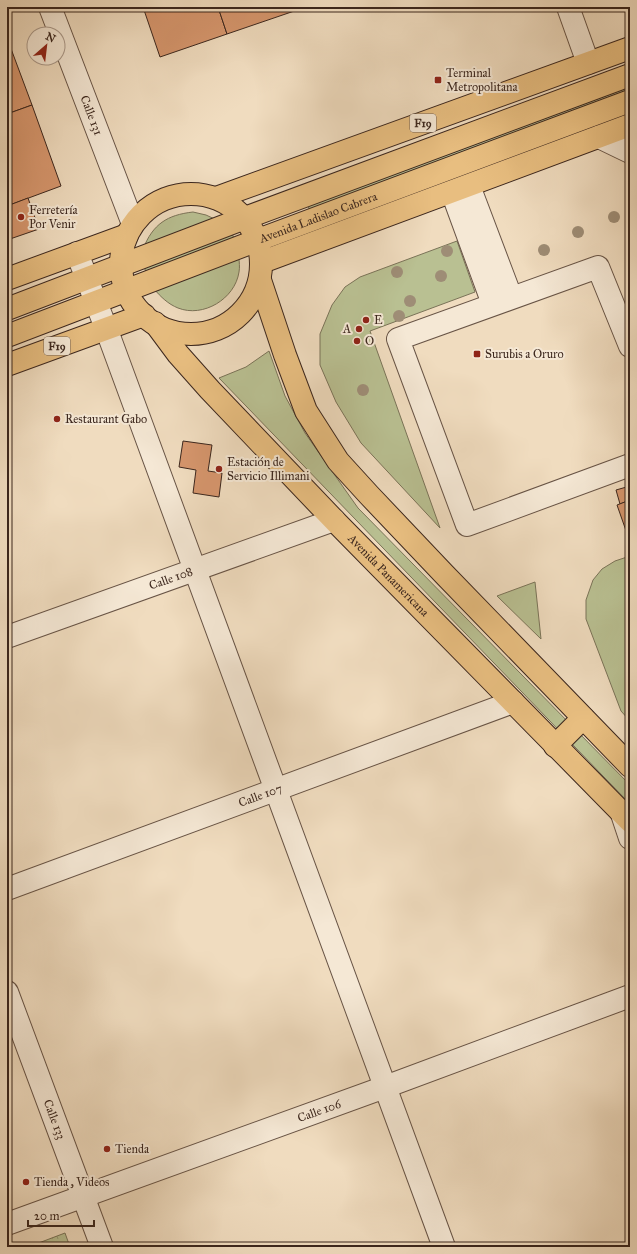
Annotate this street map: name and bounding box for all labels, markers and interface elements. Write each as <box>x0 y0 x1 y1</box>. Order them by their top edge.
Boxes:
north arrow <box>26 26 66 66</box>
text: N <box>43 30 58 46</box>
place label: Terminal Metropolitana <box>446 66 518 94</box>
marker: Terminal Metropolitana <box>433 75 443 85</box>
street label: Calle 131 <box>77 93 106 138</box>
road number: F19 <box>410 114 436 132</box>
street label: Avenida Ladislao Cabrera <box>257 189 380 246</box>
place label: Ferretería Por Venir <box>29 203 79 231</box>
marker: Ferretería Por Venir <box>16 212 26 222</box>
place label: E <box>374 313 383 327</box>
marker: E <box>361 315 371 325</box>
place label: A <box>342 322 351 336</box>
marker: A <box>354 324 364 334</box>
place label: O <box>365 334 374 348</box>
marker: O <box>352 336 362 346</box>
road number: F19 <box>44 337 70 355</box>
place label: Surubis a Oruro <box>485 347 564 361</box>
marker: Surubis a Oruro <box>472 349 482 359</box>
place label: Restaurant Gabo <box>65 412 147 426</box>
marker: Restaurant Gabo <box>52 414 62 424</box>
place label: Estación de Servicio Illimani <box>227 455 310 483</box>
marker: Estación de Servicio Illimani <box>214 464 224 474</box>
street label: Avenida Panamericana <box>344 531 432 620</box>
street label: Calle 108 <box>147 564 195 593</box>
street label: Calle 107 <box>237 781 284 810</box>
street label: Calle 106 <box>296 1096 344 1125</box>
street label: Calle 133 <box>41 1097 68 1142</box>
place label: Tienda <box>115 1142 150 1156</box>
marker: Tienda <box>102 1144 112 1154</box>
place label: Tienda , Videos <box>34 1175 109 1189</box>
marker: Tienda , Videos <box>21 1177 31 1187</box>
scale bar <box>28 1202 94 1228</box>
text: 20 m <box>34 1209 60 1223</box>

